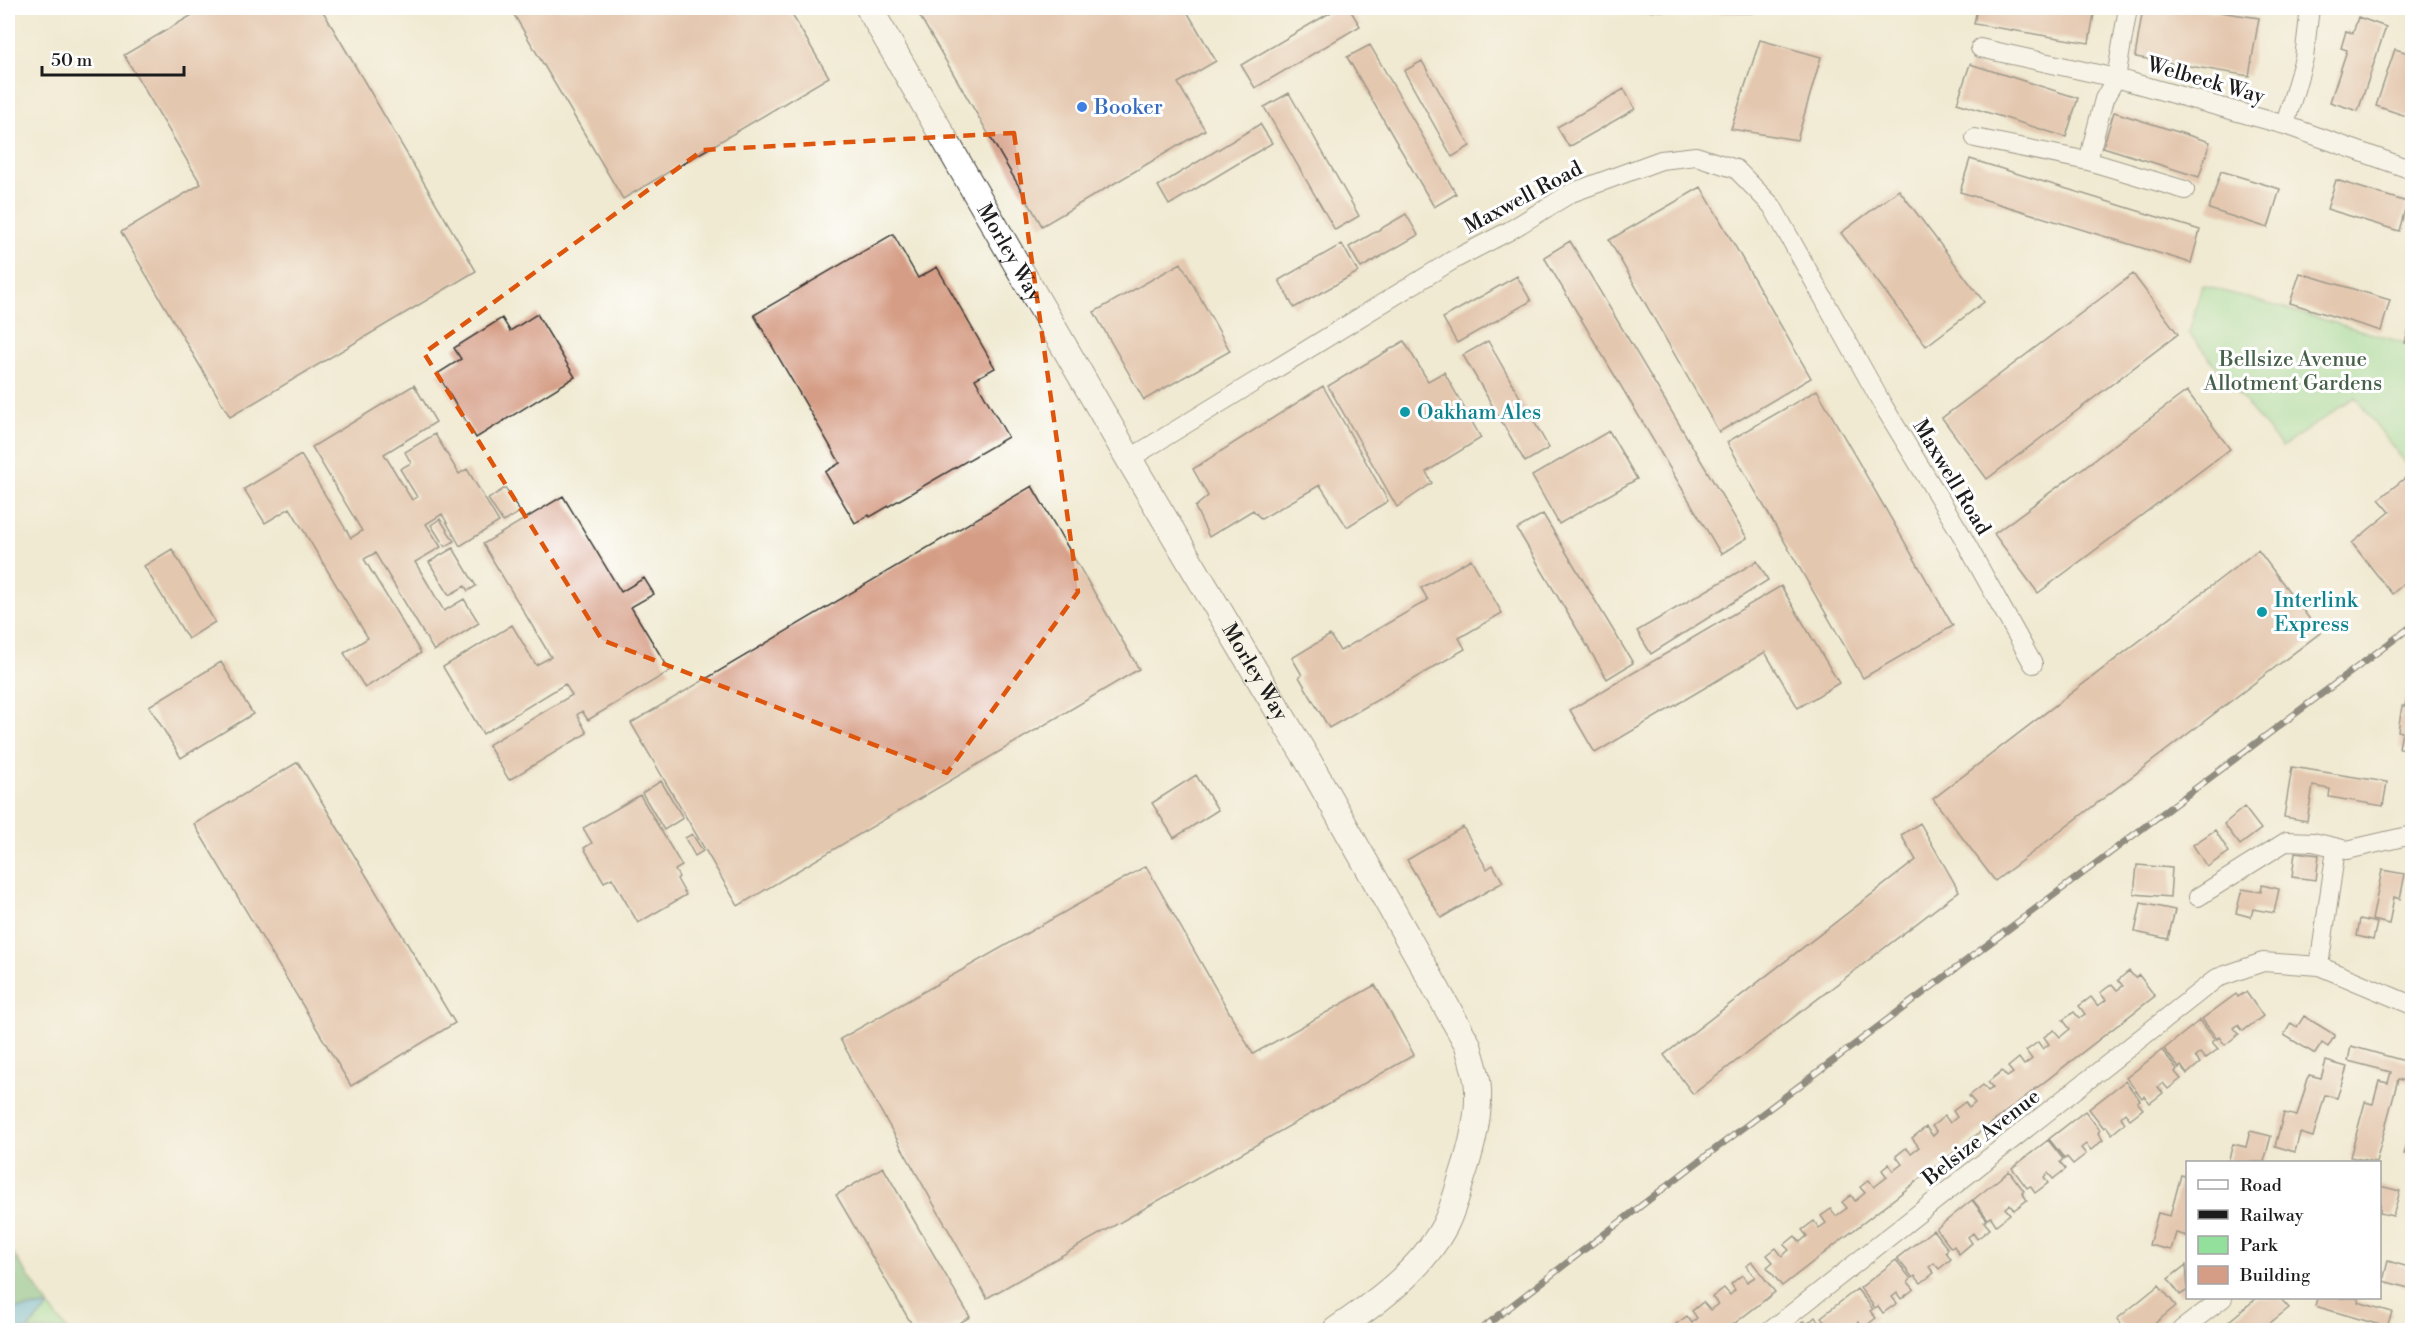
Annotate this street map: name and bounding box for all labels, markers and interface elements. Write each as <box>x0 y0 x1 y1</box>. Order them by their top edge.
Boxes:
scale bar <box>42 39 184 77</box>
text: 50 m <box>51 49 93 72</box>
street label: Welbeck Way <box>2143 51 2268 110</box>
place label: Booker <box>1093 95 1163 121</box>
marker: Booker <box>1075 100 1089 114</box>
street label: Maxwell Road <box>1460 156 1587 240</box>
street label: Morley Way <box>971 199 1048 307</box>
park label: Bellsize Avenue Allotment Gardens <box>2203 347 2382 397</box>
place label: Oakham Ales <box>1417 400 1541 426</box>
marker: Oakham Ales <box>1398 405 1412 419</box>
street label: Maxwell Road <box>1906 415 1996 540</box>
place label: Interlink Express <box>2274 588 2359 638</box>
marker: Interlink Express <box>2255 605 2269 619</box>
street label: Morley Way <box>1215 619 1294 726</box>
street label: Belsize Avenue <box>1917 1084 2046 1192</box>
legend <box>2186 1161 2381 1299</box>
text: Road <box>2240 1174 2283 1197</box>
text: Railway <box>2240 1204 2304 1227</box>
text: Park <box>2240 1234 2279 1257</box>
text: Building <box>2239 1264 2311 1287</box>

